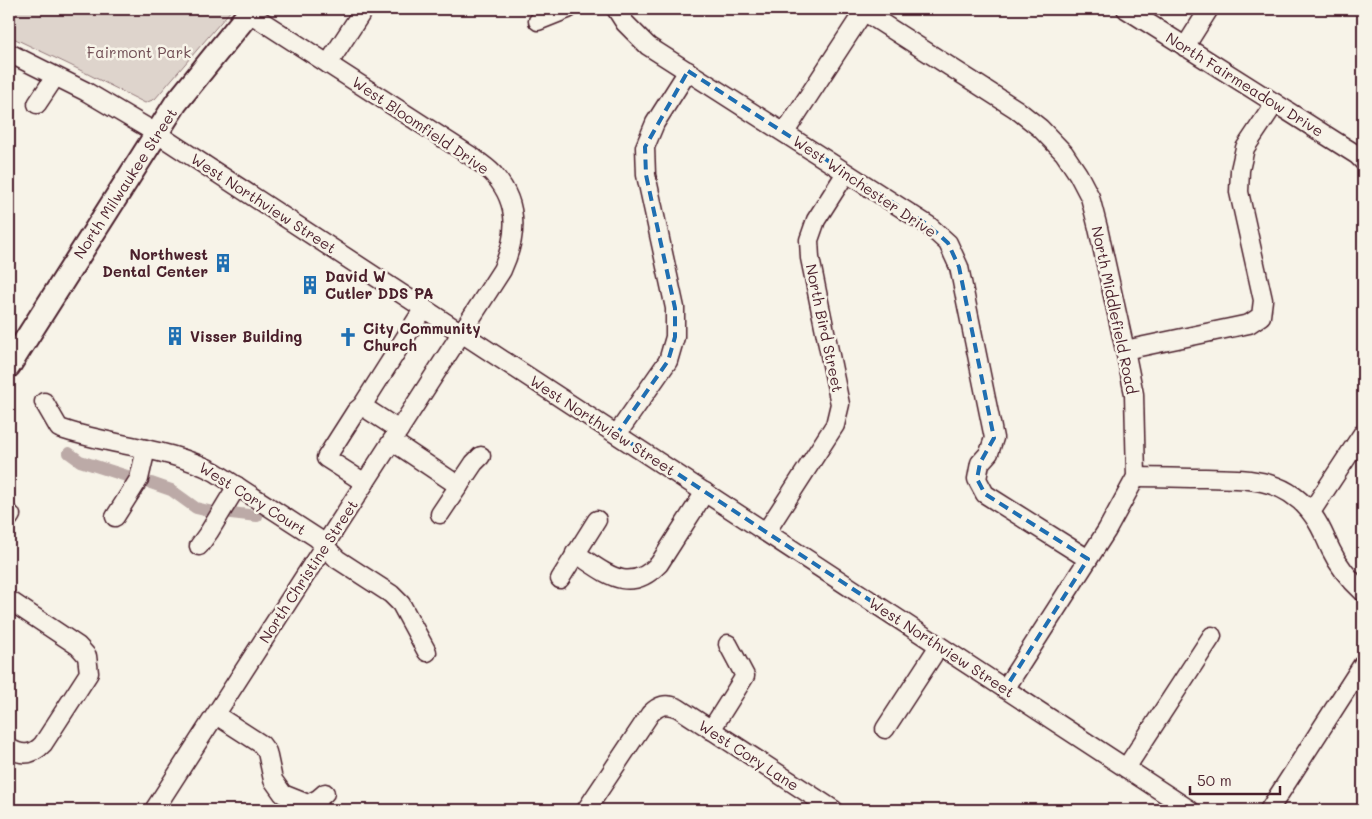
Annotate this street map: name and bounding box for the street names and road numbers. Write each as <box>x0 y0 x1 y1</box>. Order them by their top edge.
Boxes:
street label: North Fairmeadow Drive <box>1162 27 1328 141</box>
street label: West Bloomfield Drive <box>349 72 493 178</box>
street label: North Milwaukee Street <box>69 104 181 262</box>
street label: West Winchester Drive <box>789 130 941 242</box>
street label: West Northview Street <box>187 148 341 258</box>
street label: North Middlefield Road <box>1087 224 1143 396</box>
street label: North Bird Street <box>802 262 848 394</box>
street label: West Northview Street <box>526 370 680 480</box>
street label: West Cory Court <box>196 457 310 539</box>
street label: North Christine Street <box>254 495 362 647</box>
street label: West Northview Street <box>865 592 1019 702</box>
street label: West Cory Lane <box>695 715 803 795</box>

